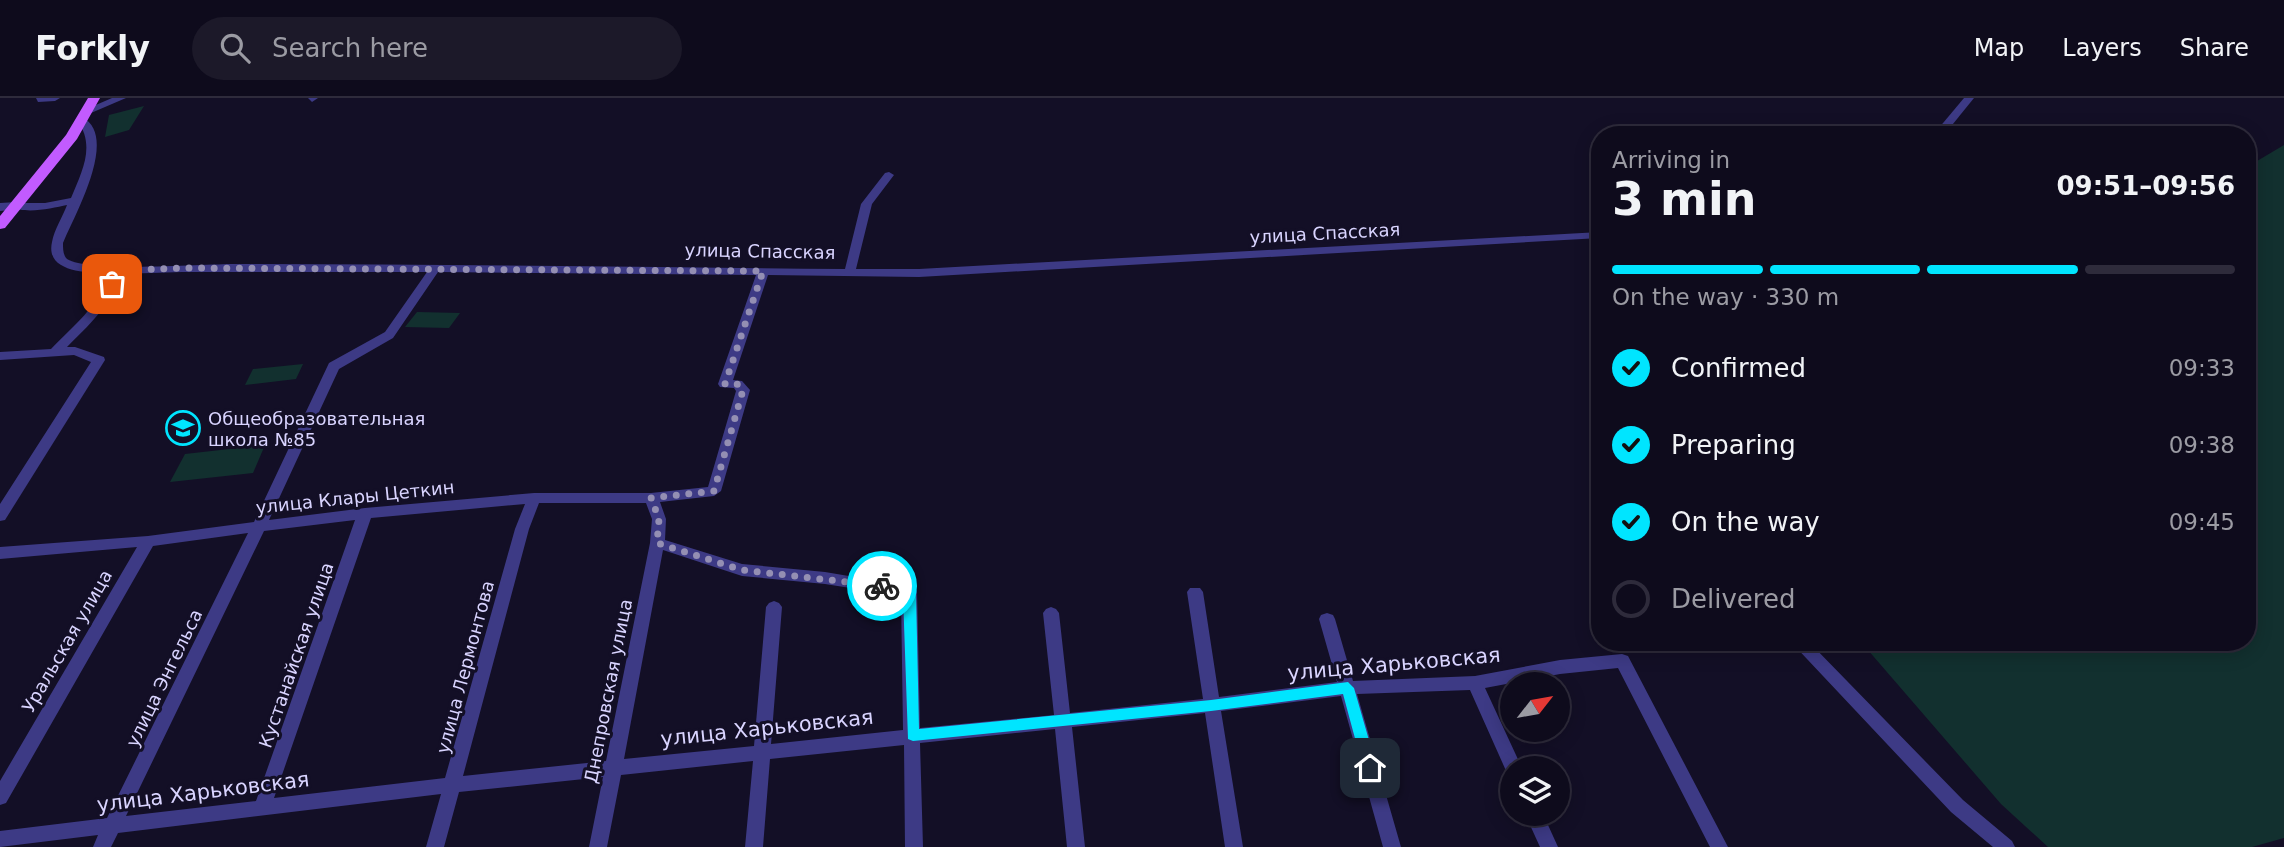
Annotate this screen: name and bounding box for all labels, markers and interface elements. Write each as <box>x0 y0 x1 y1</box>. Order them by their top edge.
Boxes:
search box <box>192 17 682 80</box>
text: Forkly <box>35 29 150 68</box>
icon: search <box>216 29 254 67</box>
text: Search here <box>272 33 428 63</box>
text: Map <box>1974 34 2024 62</box>
text: Layers <box>2062 34 2142 62</box>
text: Share <box>2180 34 2249 62</box>
text: Arriving in <box>1612 147 1730 173</box>
text: 09:51–09:56 <box>2056 171 2235 201</box>
text: 3 min <box>1612 172 1756 226</box>
street label: улица Спасская <box>1249 219 1401 247</box>
street label: улица Спасская <box>684 239 836 263</box>
pin <box>82 254 142 314</box>
icon: bag <box>93 265 131 303</box>
text: On the way · 330 m <box>1612 284 1839 310</box>
icon: check <box>1612 349 1650 387</box>
text: Confirmed <box>1671 353 1806 383</box>
text: 09:33 <box>2169 355 2235 381</box>
place label: Общеобразовательная школа №85 <box>208 408 425 450</box>
school or university icon: Общеобразовательная школа №85 <box>164 409 202 447</box>
icon: check <box>1612 426 1650 464</box>
text: Preparing <box>1671 430 1796 460</box>
text: 09:38 <box>2169 432 2235 458</box>
street label: улица Клары Цеткин <box>255 476 455 518</box>
icon: check <box>1612 503 1650 541</box>
text: On the way <box>1671 507 1820 537</box>
text: 09:45 <box>2169 509 2235 535</box>
courier <box>847 551 917 621</box>
street label: Кустанайская улица <box>254 559 338 751</box>
street label: Уральская улица <box>18 566 116 716</box>
icon: bike <box>863 567 901 605</box>
street label: улица Лермонтова <box>432 578 498 756</box>
text: Delivered <box>1671 584 1795 614</box>
street label: Днепровская улица <box>580 597 636 785</box>
street label: улица Энгельса <box>122 606 206 750</box>
street label: улица Харьковская <box>1286 643 1502 685</box>
north arrow <box>1500 672 1570 742</box>
map controls <box>1500 672 1570 826</box>
street label: улица Харьковская <box>659 705 875 751</box>
pin <box>1340 738 1400 798</box>
icon: home <box>1351 749 1389 787</box>
button: layers <box>1500 756 1570 826</box>
street label: улица Харьковская <box>95 767 311 817</box>

